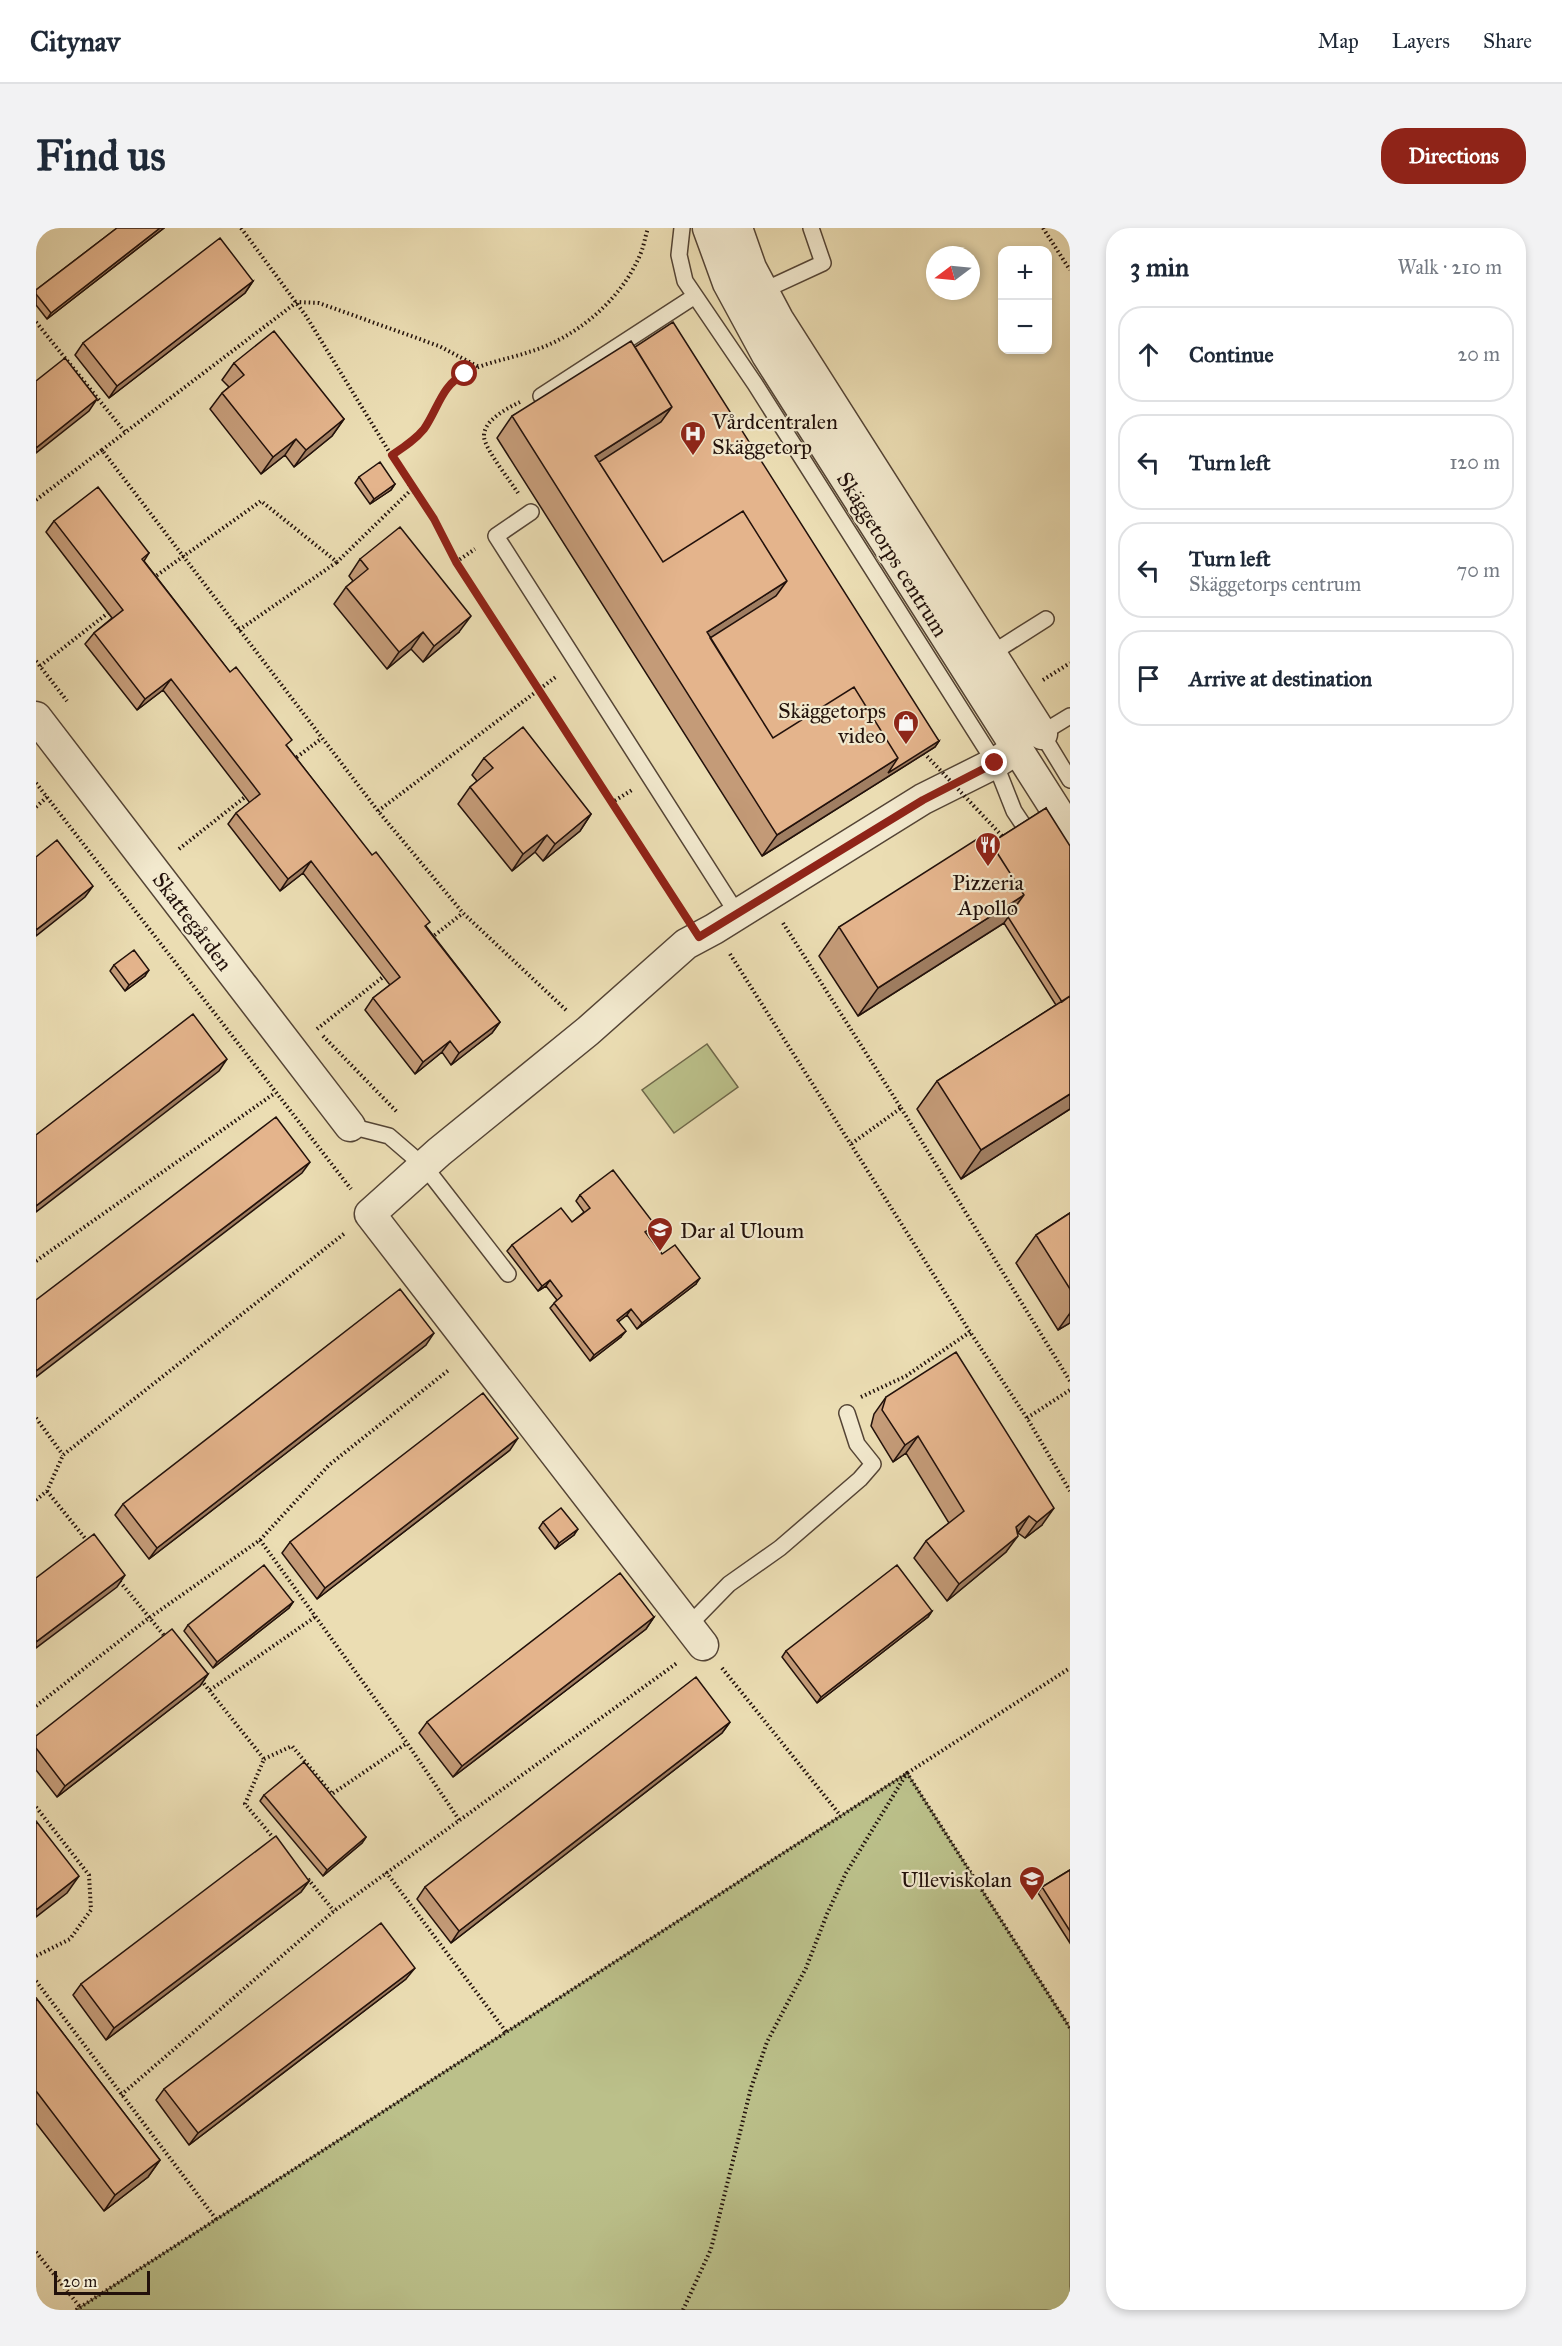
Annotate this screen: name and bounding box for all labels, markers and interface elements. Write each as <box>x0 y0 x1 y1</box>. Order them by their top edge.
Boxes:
text: Citynav <box>30 24 120 59</box>
text: Map <box>1318 28 1359 54</box>
text: Layers <box>1392 28 1450 54</box>
text: Share <box>1483 28 1532 54</box>
button: Directions <box>1381 128 1526 184</box>
text: Find us <box>36 130 166 182</box>
north arrow <box>926 246 980 300</box>
map controls <box>998 246 1052 354</box>
button: + <box>998 246 1052 300</box>
text: 3 min <box>1130 251 1189 283</box>
text: Walk · 210 m <box>1397 255 1502 279</box>
button: − <box>998 300 1052 354</box>
icon: ahead <box>1132 338 1165 371</box>
text: Continue <box>1189 341 1274 368</box>
text: 20 m <box>1457 342 1500 366</box>
route start <box>451 360 477 386</box>
place label: Vårdcentralen Skäggetorp <box>711 408 838 460</box>
hospital icon: Vårdcentralen Skäggetorp <box>678 419 708 457</box>
icon: left <box>1132 446 1165 479</box>
text: Turn left <box>1189 449 1271 476</box>
text: 120 m <box>1449 450 1500 474</box>
street label: Skäggetorps centrum <box>831 467 954 642</box>
text: Turn left <box>1189 545 1271 572</box>
icon: left <box>1132 554 1165 587</box>
text: 70 m <box>1457 558 1500 582</box>
text: Skäggetorps centrum <box>1189 572 1361 596</box>
icon: arrive <box>1132 662 1165 695</box>
text: Arrive at destination <box>1189 665 1372 692</box>
place label: Skäggetorps video <box>778 697 886 749</box>
shop icon: Skäggetorps video <box>891 708 921 746</box>
route end <box>981 749 1007 775</box>
restaurant icon: Pizzeria Apollo <box>973 830 1003 868</box>
street label: Skattegården <box>147 867 239 976</box>
place label: Pizzeria Apollo <box>952 869 1025 921</box>
school or university icon: Dar al Uloum <box>645 1215 675 1253</box>
place label: Dar al Uloum <box>680 1217 805 1244</box>
school or university icon: Ulleviskolan <box>1017 1864 1047 1902</box>
place label: Ulleviskolan <box>901 1866 1012 1893</box>
scale bar <box>54 2268 150 2296</box>
text: 20 m <box>63 2272 97 2291</box>

